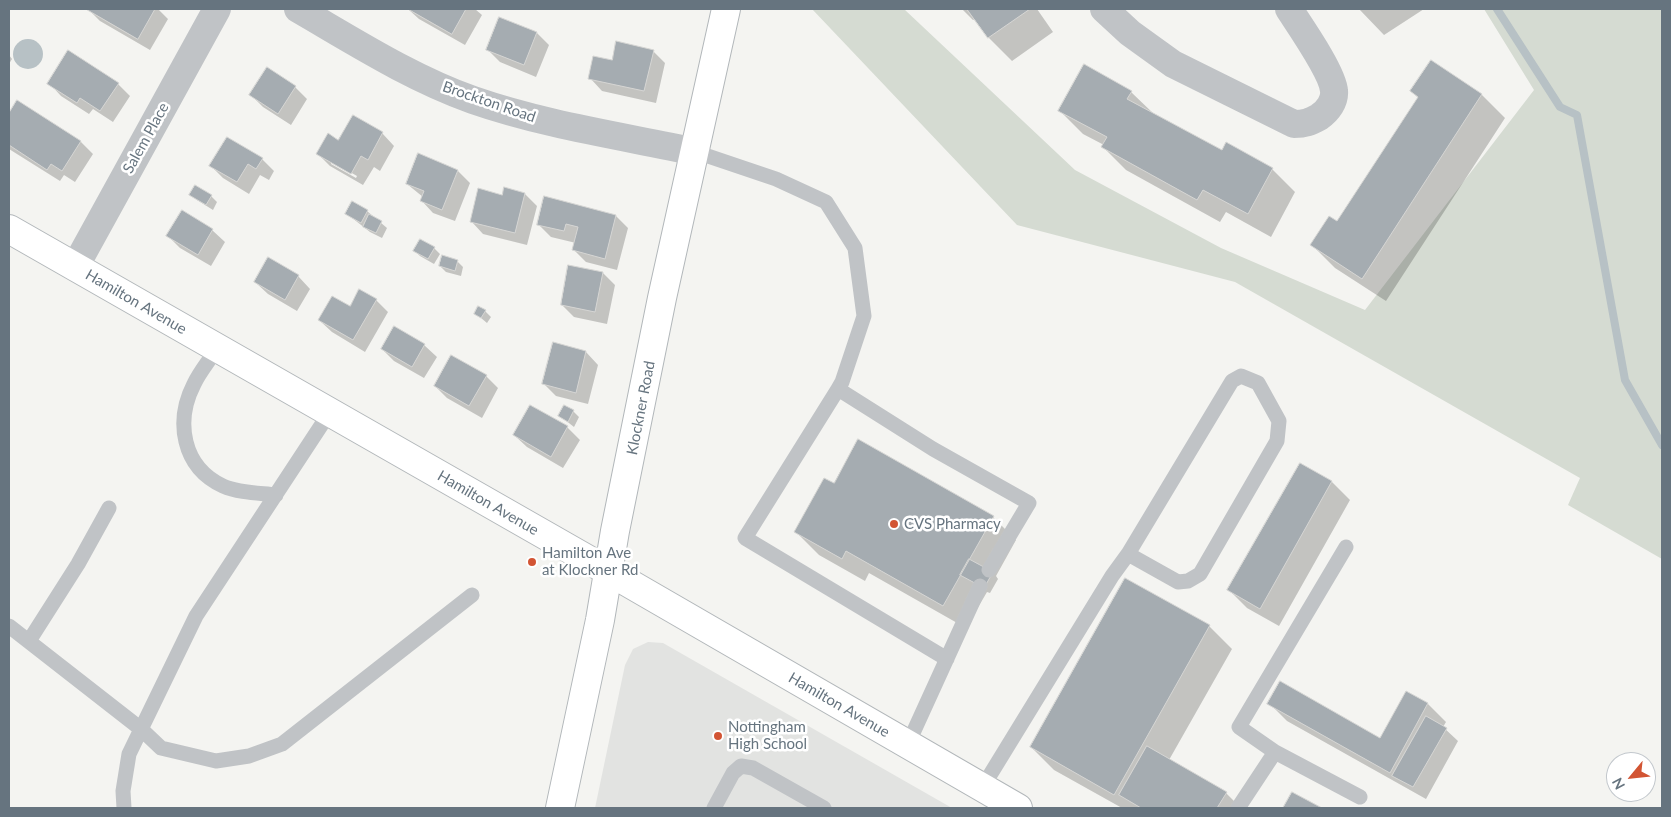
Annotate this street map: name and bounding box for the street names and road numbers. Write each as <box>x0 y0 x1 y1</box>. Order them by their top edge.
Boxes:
street label: Brockton Road <box>440 78 538 126</box>
street label: Salem Place <box>119 100 173 176</box>
street label: Hamilton Avenue <box>82 266 190 338</box>
street label: Klockner Road <box>623 359 659 457</box>
street label: Hamilton Avenue <box>434 467 542 539</box>
street label: Hamilton Avenue <box>785 669 893 741</box>

